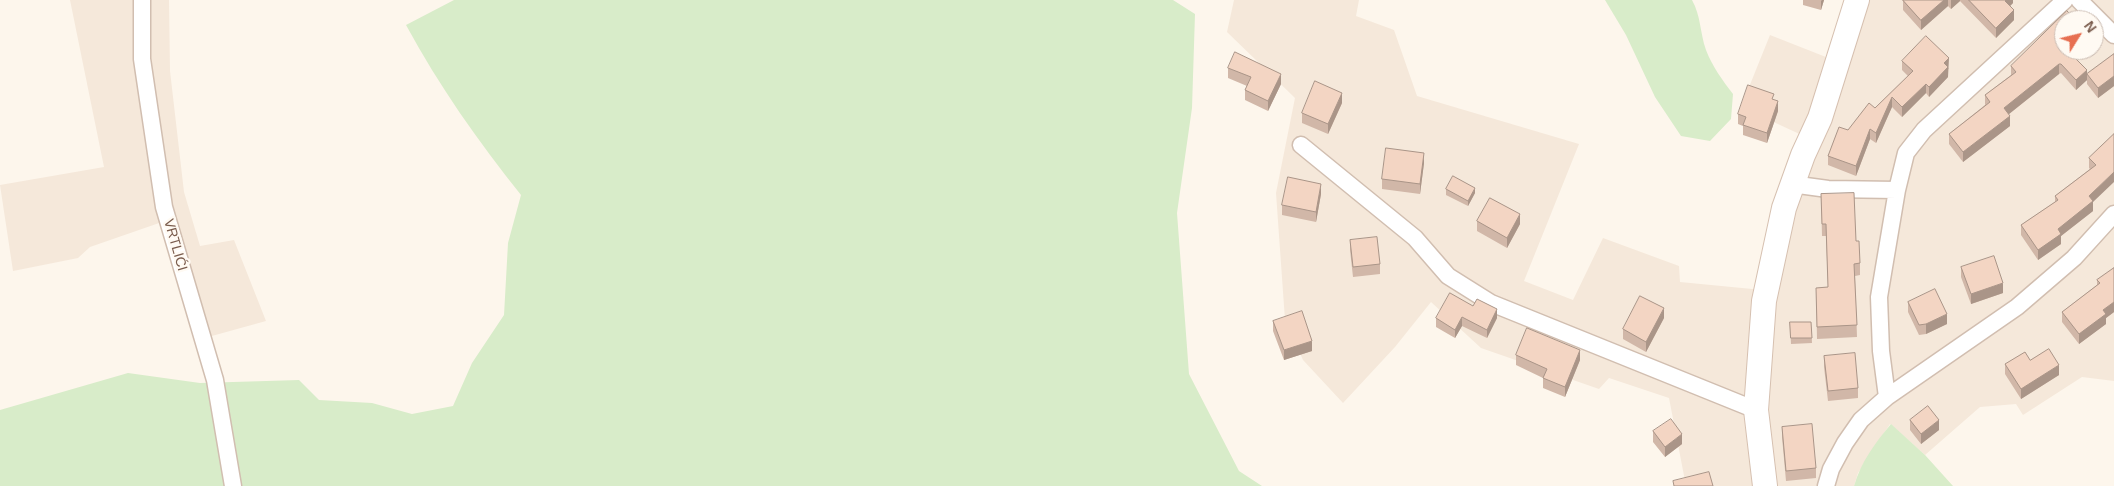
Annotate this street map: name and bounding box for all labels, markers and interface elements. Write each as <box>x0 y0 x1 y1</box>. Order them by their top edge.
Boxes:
north arrow <box>2054 10 2104 60</box>
text: N <box>2081 18 2100 36</box>
street label: VRTLIĆI <box>160 217 190 273</box>

